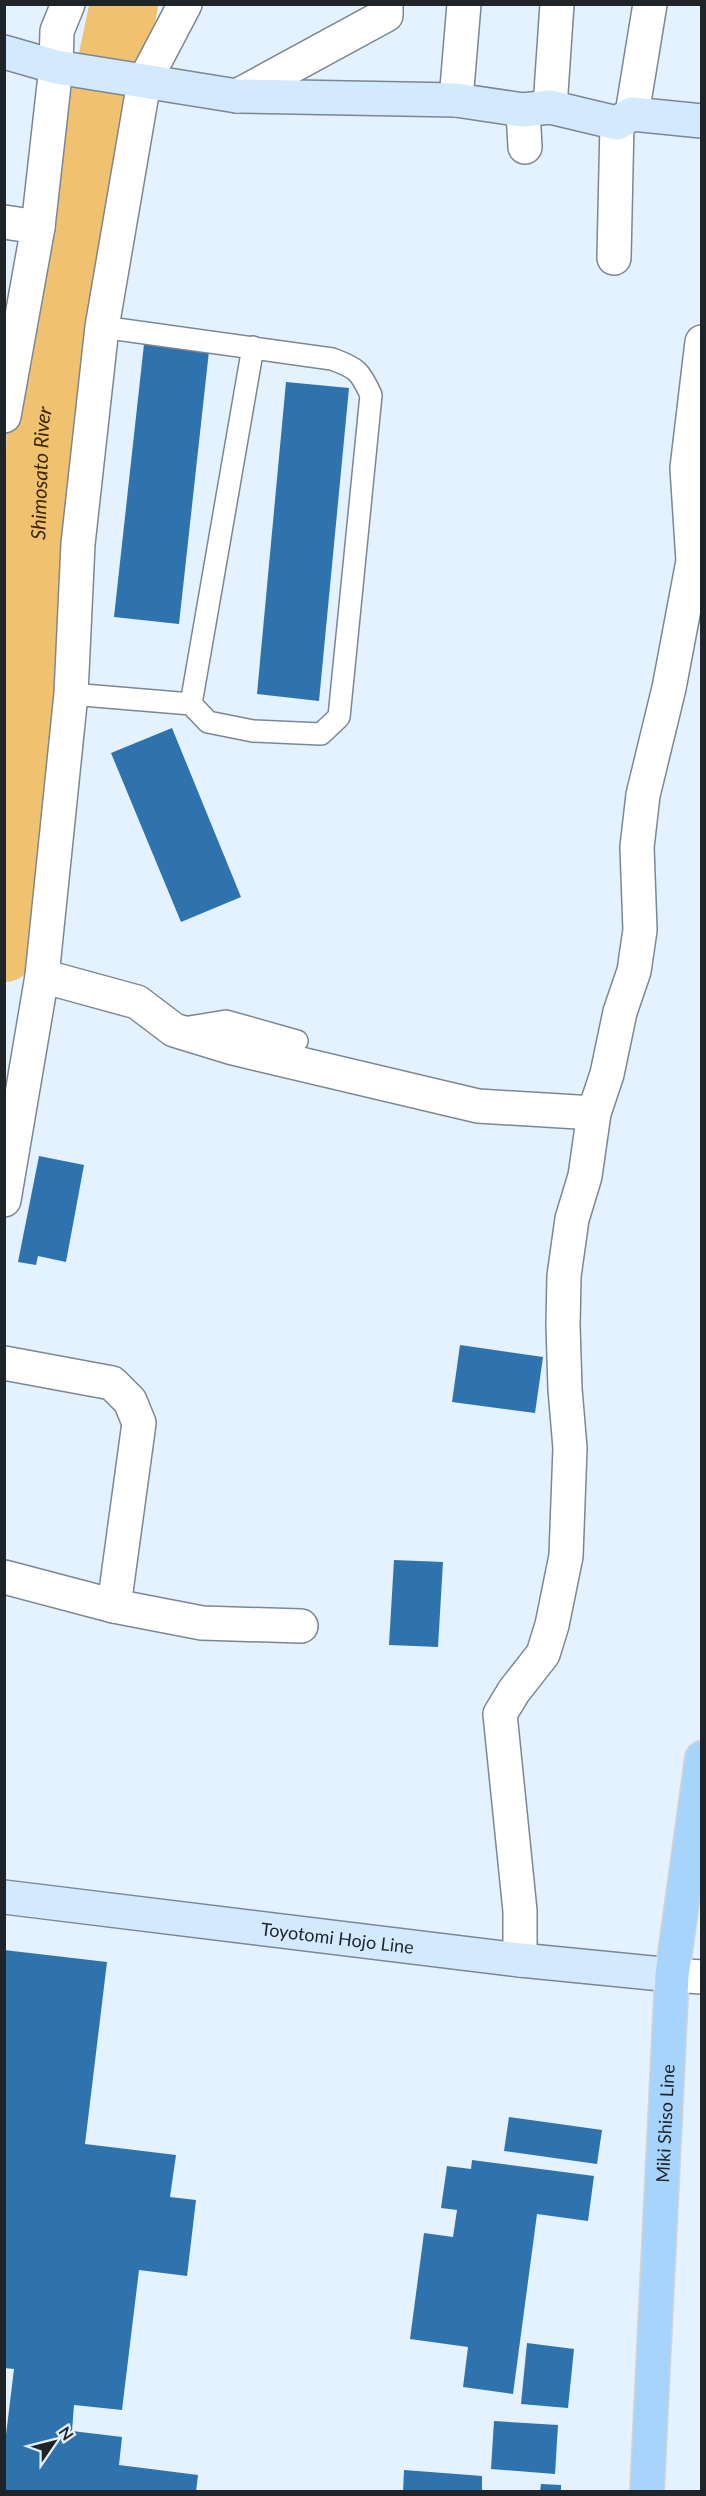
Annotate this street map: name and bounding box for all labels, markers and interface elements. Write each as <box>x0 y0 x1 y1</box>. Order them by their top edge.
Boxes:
water label: Shimosato River <box>25 403 57 540</box>
street label: Toyotomi Hojo Line <box>260 1917 415 1958</box>
street label: Miki Shiso Line <box>651 2064 679 2183</box>
north arrow <box>24 2412 84 2472</box>
text: N <box>55 2423 78 2444</box>

